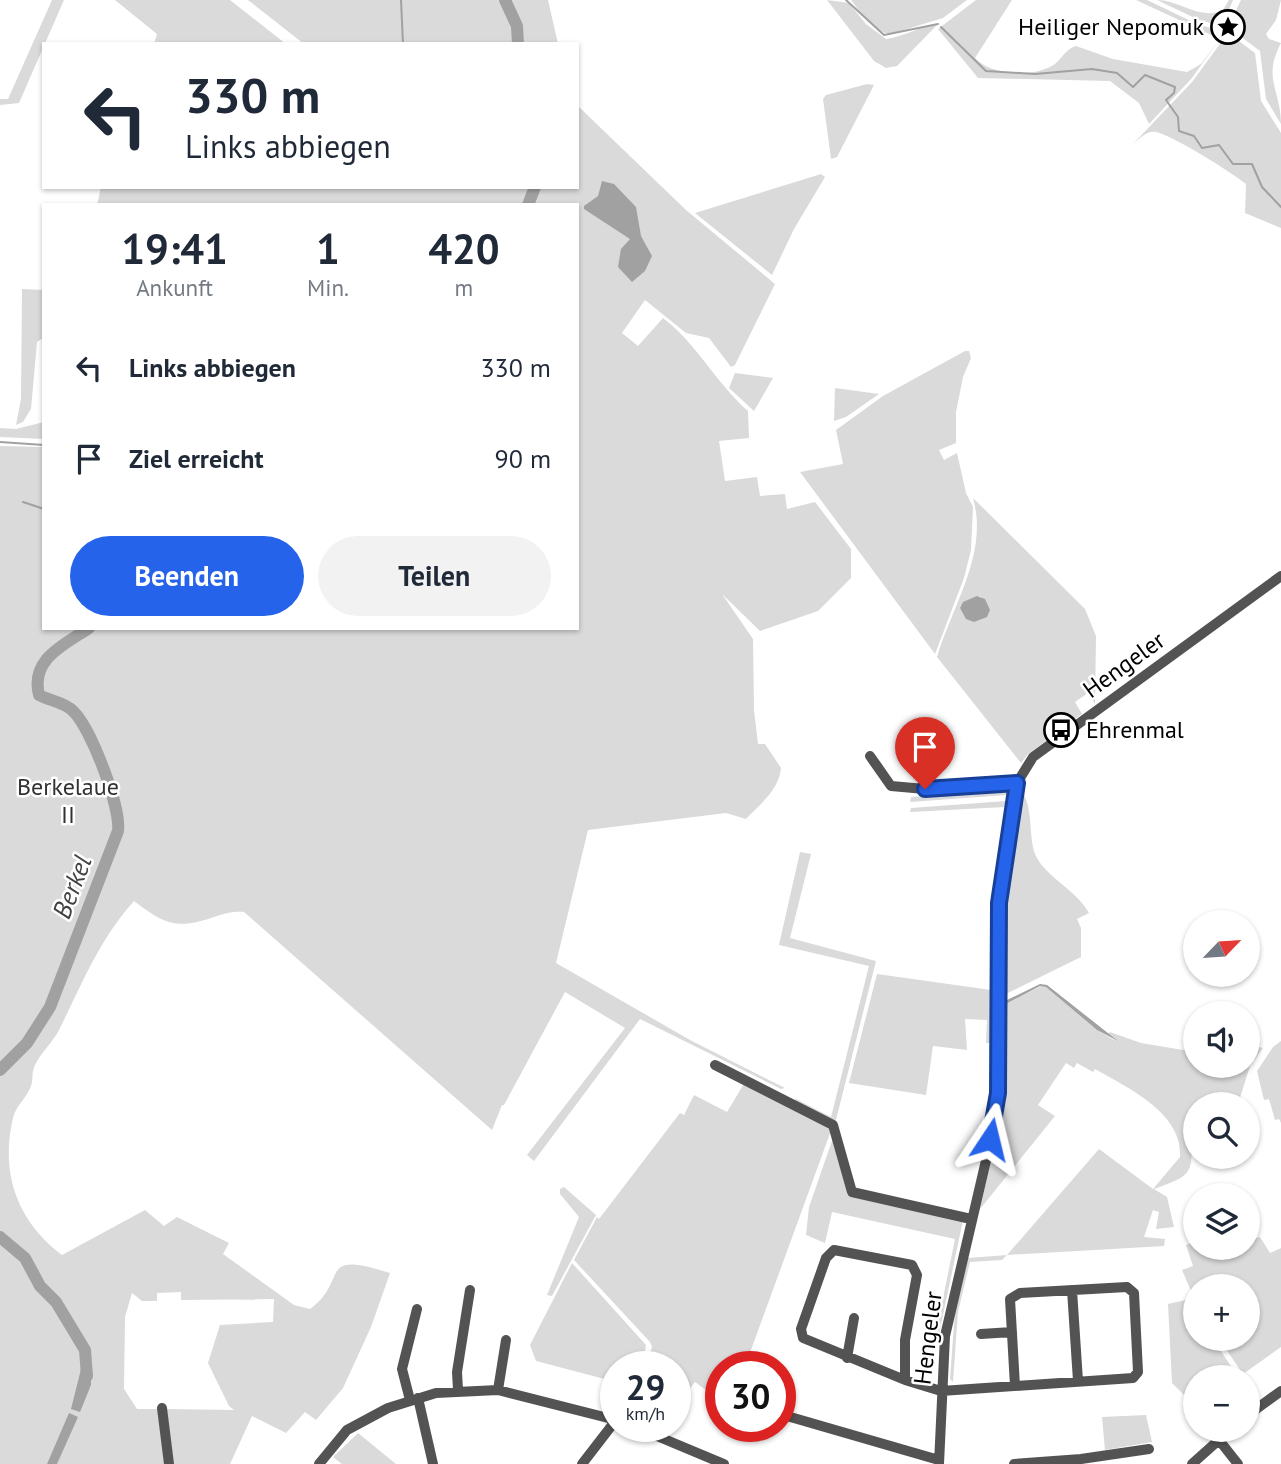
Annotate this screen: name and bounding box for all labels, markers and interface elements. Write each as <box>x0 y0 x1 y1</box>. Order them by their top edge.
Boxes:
place icon: Heiliger Nepomuk <box>1209 8 1247 46</box>
place label: Heiliger Nepomuk <box>1018 11 1205 42</box>
text: 330 m <box>185 63 320 127</box>
icon: left <box>70 70 161 161</box>
text: Links abbiegen <box>185 125 391 167</box>
text: 19:41 <box>121 221 228 276</box>
text: 1 <box>316 221 340 276</box>
text: 420 <box>428 221 500 276</box>
text: Ankunft <box>136 273 213 302</box>
text: Min. <box>307 273 349 302</box>
text: m <box>455 273 473 302</box>
icon: left <box>70 349 108 387</box>
text: Links abbiegen <box>129 351 296 384</box>
text: 330 m <box>480 351 551 384</box>
icon: arrive <box>70 440 108 478</box>
text: Ziel erreicht <box>129 442 264 475</box>
text: 90 m <box>495 442 551 475</box>
button: Beenden <box>70 536 304 616</box>
button: Teilen <box>318 536 551 616</box>
street label: Hengeler <box>1077 624 1171 705</box>
bus stop icon: Ehrenmal <box>1042 711 1080 749</box>
place label: Ehrenmal <box>1086 714 1184 745</box>
pin <box>895 717 955 789</box>
icon: arrive <box>906 728 944 766</box>
park label: Berkelaue II <box>17 771 119 830</box>
water label: Berkel <box>44 851 99 923</box>
north arrow <box>1183 910 1260 987</box>
map controls <box>1183 910 1260 1442</box>
button: sound <box>1183 1001 1260 1078</box>
button: search <box>1183 1092 1260 1169</box>
position arrow <box>953 1102 1027 1176</box>
button: layers <box>1183 1183 1260 1260</box>
button: + <box>1183 1274 1260 1351</box>
street label: Hengeler <box>906 1289 949 1386</box>
speed limit sign: 30 <box>705 1351 796 1442</box>
text: 29 <box>626 1364 665 1410</box>
button: − <box>1183 1365 1260 1442</box>
text: km/h <box>626 1402 665 1425</box>

